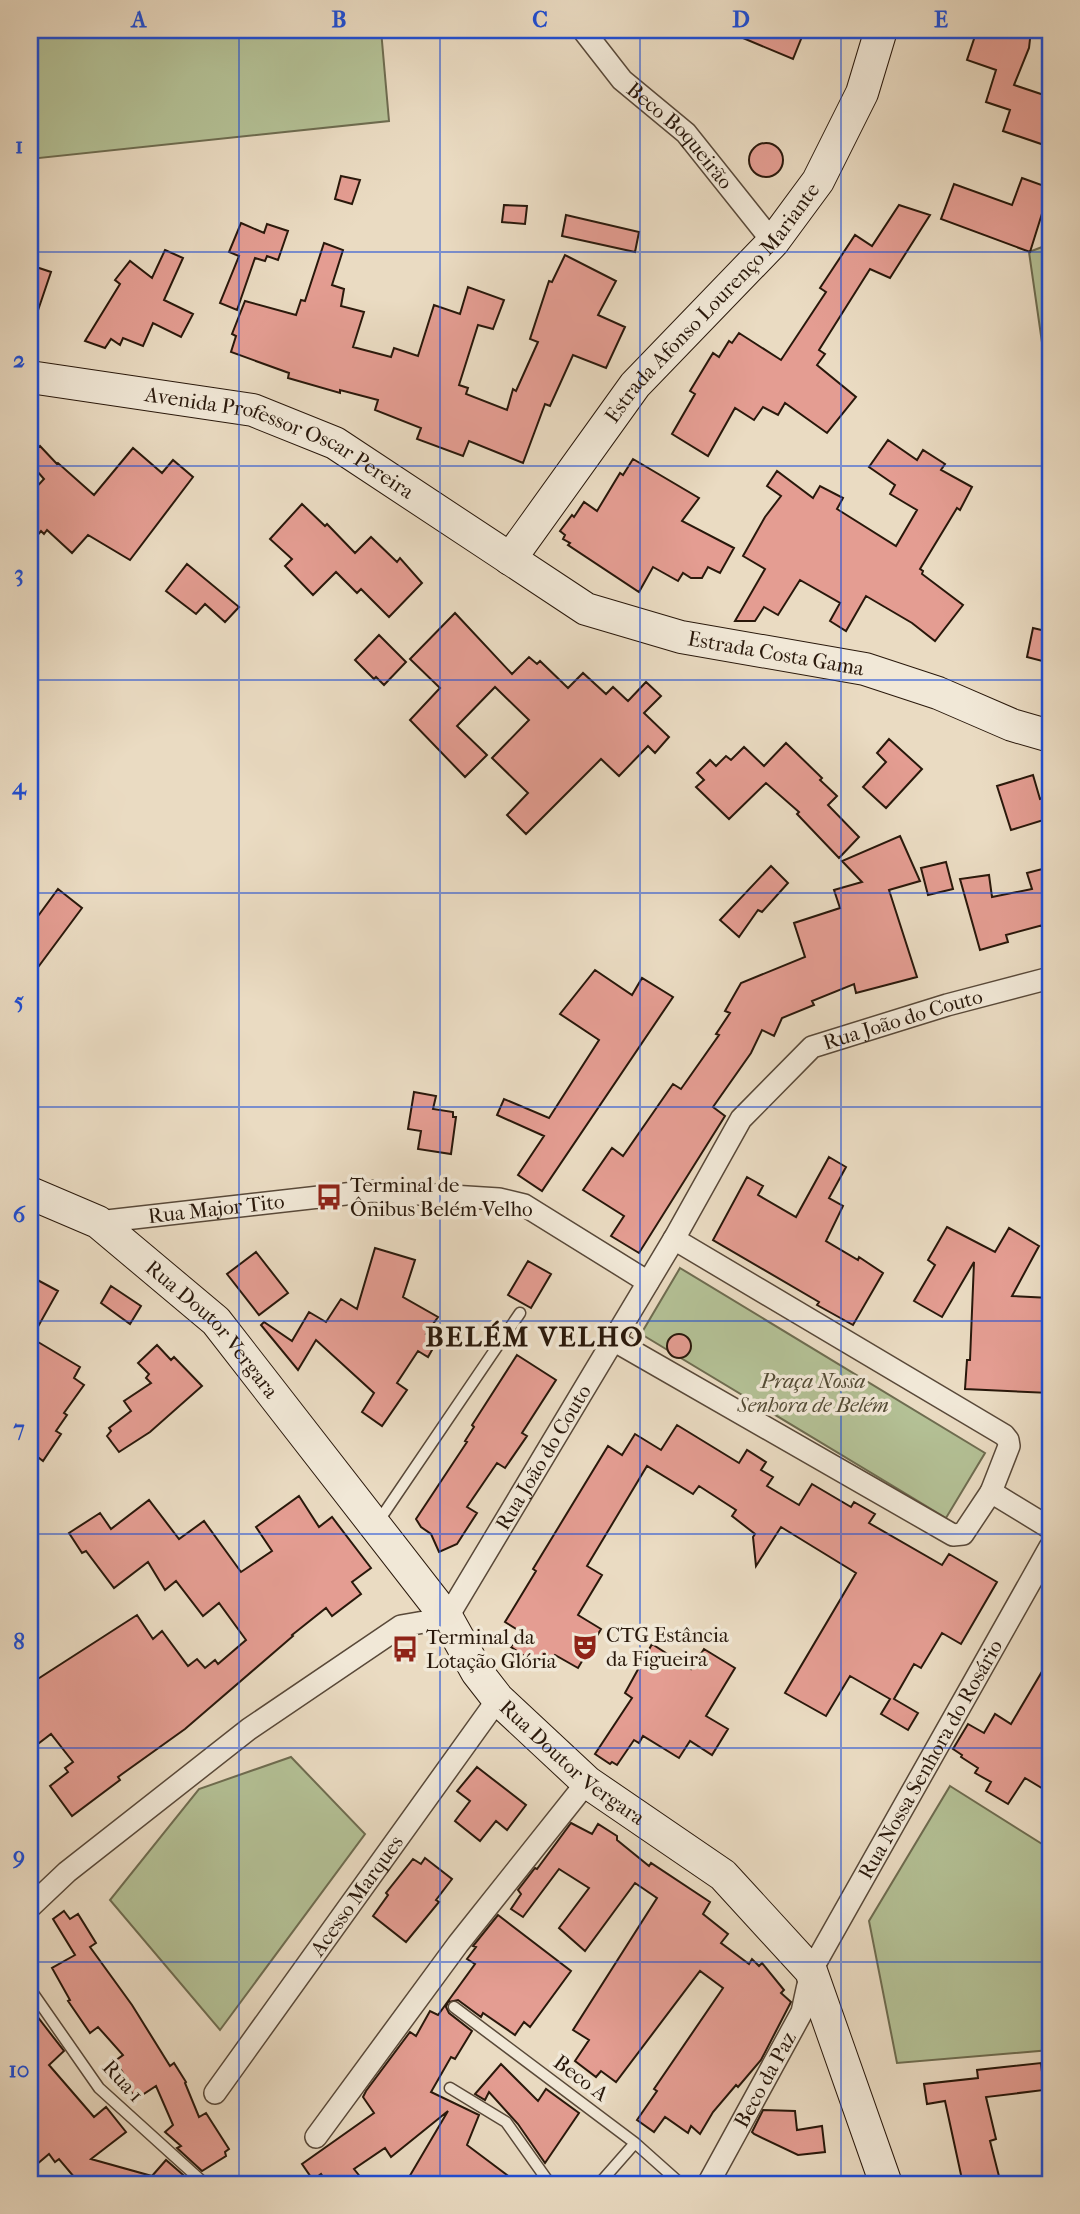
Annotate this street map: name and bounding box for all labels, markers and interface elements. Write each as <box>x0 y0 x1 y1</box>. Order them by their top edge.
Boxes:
text: A <box>130 6 148 33</box>
text: B <box>332 6 347 33</box>
text: C <box>532 6 548 33</box>
text: D <box>732 6 750 33</box>
text: E <box>934 6 948 33</box>
street label: Beco Boqueirão <box>622 77 738 194</box>
text: 1 <box>15 132 23 159</box>
street label: Estrada Afonso Lourenço Mariante <box>600 178 824 427</box>
text: 2 <box>13 346 25 373</box>
street label: Avenida Professor Oscar Pereira <box>142 382 419 504</box>
text: 3 <box>14 560 24 587</box>
street label: Estrada Costa Gama <box>686 626 866 681</box>
text: 4 <box>11 773 27 800</box>
street label: Rua João do Couto <box>820 984 985 1055</box>
text: 5 <box>14 987 24 1014</box>
place label: Terminal de Ônibus Belém Velho <box>350 1173 533 1221</box>
bus stop icon: Terminal de Ônibus Belém Velho <box>314 1182 344 1212</box>
street label: Rua Major Tito <box>147 1189 286 1228</box>
text: 6 <box>13 1201 26 1228</box>
street label: Rua Doutor Vergara <box>141 1255 283 1403</box>
district label: BELÉM VELHO <box>426 1320 644 1353</box>
park label: Praça Nossa Senhora de Belém <box>736 1369 889 1417</box>
street label: Rua João do Couto <box>490 1380 596 1534</box>
text: 7 <box>12 1415 25 1442</box>
place label: CTG Estância da Figueira <box>606 1623 729 1671</box>
place label: Terminal da Lotação Glória <box>426 1625 557 1673</box>
text: 8 <box>13 1628 25 1655</box>
theatre icon: CTG Estância da Figueira <box>570 1632 600 1662</box>
bus stop icon: Terminal da Lotação Glória <box>390 1634 420 1664</box>
street label: Rua Nossa Senhora do Rosário <box>853 1635 1007 1883</box>
street label: Rua Doutor Vergara <box>495 1695 649 1830</box>
street label: Acesso Marques <box>305 1831 408 1961</box>
text: 9 <box>12 1842 25 1869</box>
street label: Beco da Paz <box>729 2027 801 2132</box>
street label: Beco A <box>549 2050 613 2106</box>
street label: Rua 1 <box>98 2055 148 2107</box>
text: 10 <box>9 2056 29 2083</box>

